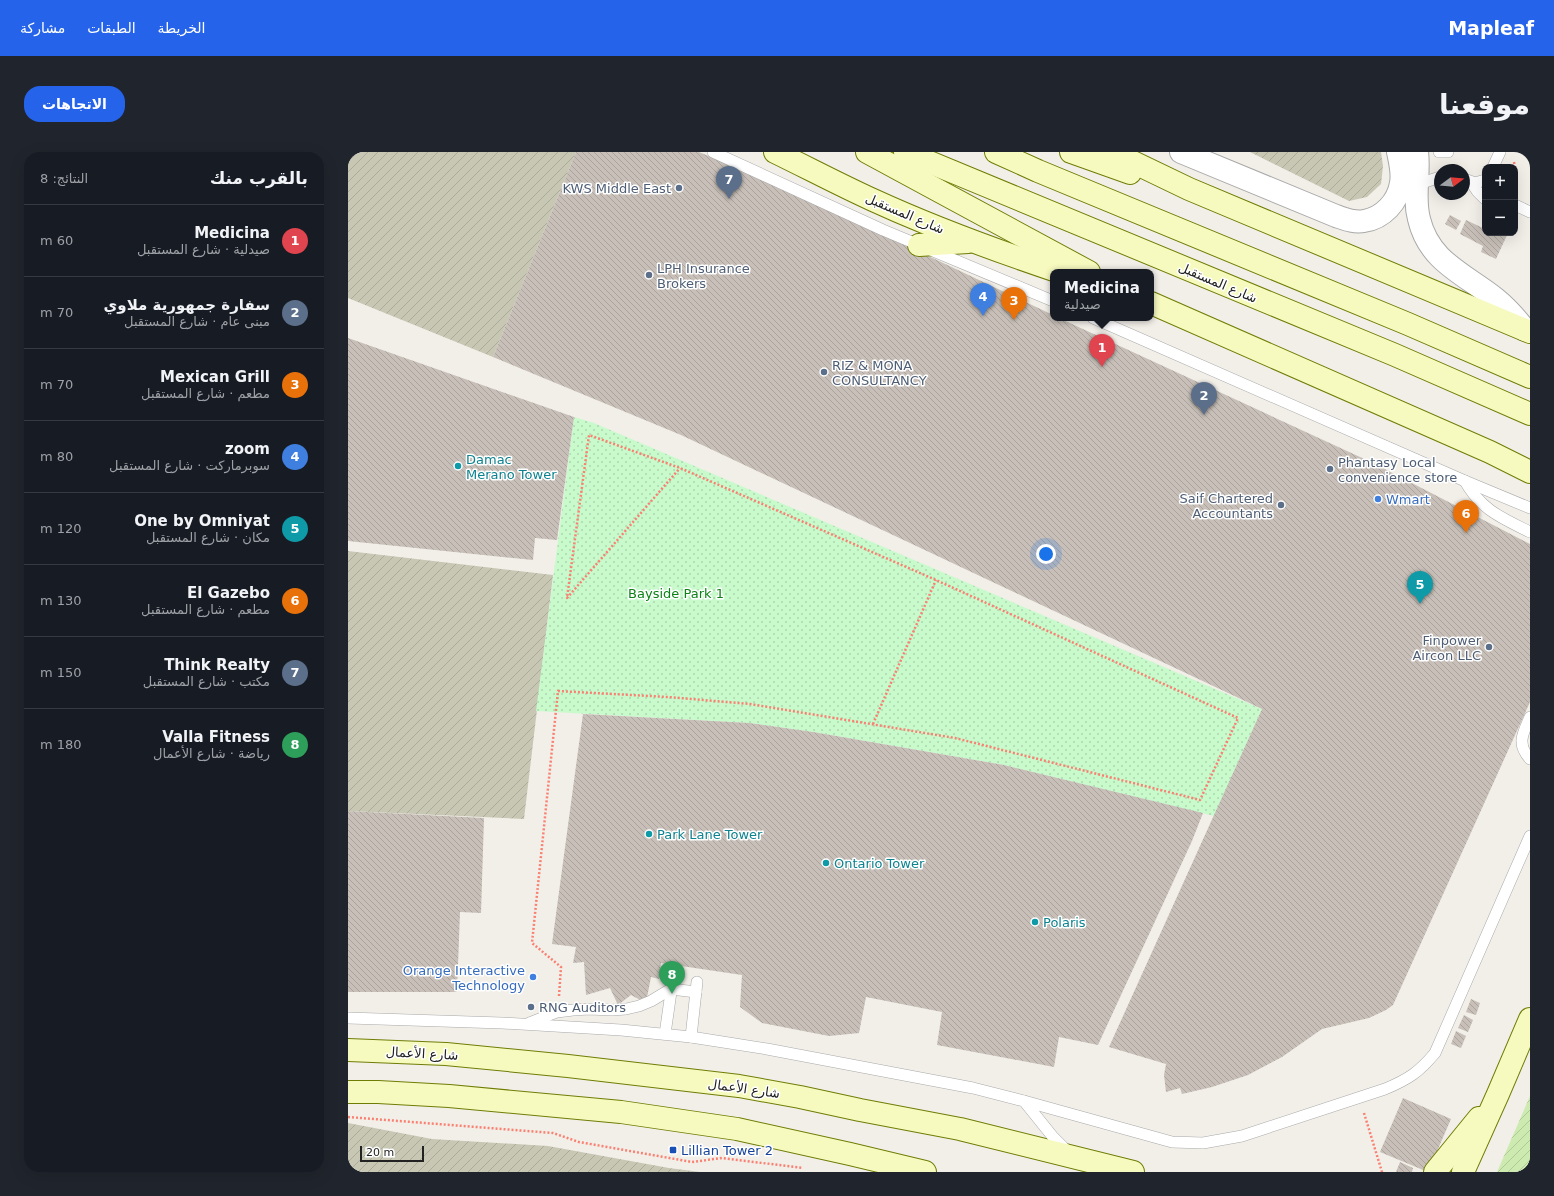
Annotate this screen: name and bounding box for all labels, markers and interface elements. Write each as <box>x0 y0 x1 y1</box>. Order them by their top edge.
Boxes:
text: Mapleaf <box>1448 17 1534 39</box>
text: مشاركة <box>20 20 65 36</box>
text: الطبقات <box>87 20 136 36</box>
text: الخريطة <box>158 20 205 36</box>
button: الاتجاهات <box>24 86 125 122</box>
text: موقعنا <box>1439 88 1530 121</box>
north arrow <box>1434 164 1470 200</box>
map controls <box>1482 164 1518 236</box>
button: + <box>1482 164 1518 200</box>
pin: 7 <box>716 166 742 199</box>
text: بالقرب منك <box>210 168 308 188</box>
text: النتائج: 8 <box>40 171 88 186</box>
place label: KWS Middle East <box>563 181 671 196</box>
marker: KWS Middle East <box>674 183 684 193</box>
street label: شارع المستقبل <box>863 190 946 238</box>
button: − <box>1482 200 1518 236</box>
text: Medicina <box>194 224 270 242</box>
text: 60 m <box>40 233 73 248</box>
text: 1 <box>290 233 300 248</box>
text: صيدلية · شارع المستقبل <box>137 242 270 257</box>
street label: شارع المستقبل <box>1176 259 1259 307</box>
place label: LPH Insurance Brokers <box>657 261 750 291</box>
popup <box>1050 269 1154 321</box>
marker: LPH Insurance Brokers <box>644 270 654 280</box>
text: Medicina <box>1064 279 1140 297</box>
pin: 4 <box>970 283 996 316</box>
pin: 3 <box>1001 287 1027 320</box>
text: سفارة جمهورية ملاوي <box>104 296 270 314</box>
text: صيدلية <box>1064 297 1101 312</box>
text: 70 m <box>40 305 73 320</box>
text: 2 <box>290 305 300 320</box>
text: مبنى عام · شارع المستقبل <box>124 314 270 329</box>
pin: 1 <box>1089 334 1115 367</box>
place label: RIZ & MONA CONSULTANCY <box>832 358 927 388</box>
marker: RIZ & MONA CONSULTANCY <box>819 367 829 377</box>
text: Mexican Grill <box>160 368 270 386</box>
text: 70 m <box>40 377 73 392</box>
text: 3 <box>290 377 300 392</box>
pin: 2 <box>1191 382 1217 415</box>
text: مطعم · شارع المستقبل <box>141 386 270 401</box>
text: zoom <box>225 440 270 458</box>
text: 80 m <box>40 449 73 464</box>
text: 4 <box>290 449 300 464</box>
place label: Damac Merano Tower <box>466 452 557 482</box>
place label: Phantasy Local convenience store <box>1338 455 1457 485</box>
text: سوبرماركت · شارع المستقبل <box>109 458 270 473</box>
marker: Damac Merano Tower <box>453 461 463 471</box>
marker: Phantasy Local convenience store <box>1325 464 1335 474</box>
place label: Saif Chartered Accountants <box>1179 491 1273 521</box>
place label: Wmart <box>1386 492 1430 507</box>
marker: Wmart <box>1373 494 1383 504</box>
marker: Saif Chartered Accountants <box>1276 500 1286 510</box>
pin: 6 <box>1453 500 1479 533</box>
text: One by Omniyat <box>134 512 270 530</box>
text: 120 m <box>40 521 82 536</box>
text: 5 <box>290 521 300 536</box>
text: مكان · شارع المستقبل <box>146 530 270 545</box>
your location <box>1036 544 1056 564</box>
pin: 5 <box>1407 571 1433 604</box>
text: El Gazebo <box>187 584 270 602</box>
park label: Bayside Park 1 <box>628 586 724 601</box>
text: 130 m <box>40 593 82 608</box>
text: 6 <box>290 593 300 608</box>
text: مطعم · شارع المستقبل <box>141 602 270 617</box>
place label: Finpower Aircon LLC <box>1412 633 1482 663</box>
marker: Finpower Aircon LLC <box>1484 642 1494 652</box>
text: Think Realty <box>164 656 270 674</box>
text: 150 m <box>40 665 82 680</box>
text: 7 <box>290 665 300 680</box>
text: مكتب · شارع المستقبل <box>143 674 270 689</box>
text: Valla Fitness <box>162 728 270 746</box>
text: 180 m <box>40 737 82 752</box>
text: 8 <box>290 737 300 752</box>
text: رياضة · شارع الأعمال <box>153 746 270 761</box>
place label: Park Lane Tower <box>657 827 763 842</box>
marker: Park Lane Tower <box>644 829 654 839</box>
place label: Ontario Tower <box>834 856 925 871</box>
marker: Ontario Tower <box>821 858 831 868</box>
place label: Polaris <box>1043 915 1086 930</box>
marker: Polaris <box>1030 917 1040 927</box>
pin: 8 <box>659 961 685 994</box>
place label: Orange Interactive Technology <box>403 963 525 993</box>
marker: Orange Interactive Technology <box>528 972 538 982</box>
place label: RNG Auditors <box>539 1000 626 1015</box>
marker: RNG Auditors <box>526 1002 536 1012</box>
street label: شارع الأعمال <box>385 1043 459 1064</box>
street label: شارع الأعمال <box>707 1075 781 1102</box>
place label: Lillian Tower 2 <box>681 1143 773 1158</box>
scale bar <box>360 1144 424 1163</box>
marker: Lillian Tower 2 <box>668 1145 678 1155</box>
text: 20 m <box>366 1146 394 1159</box>

